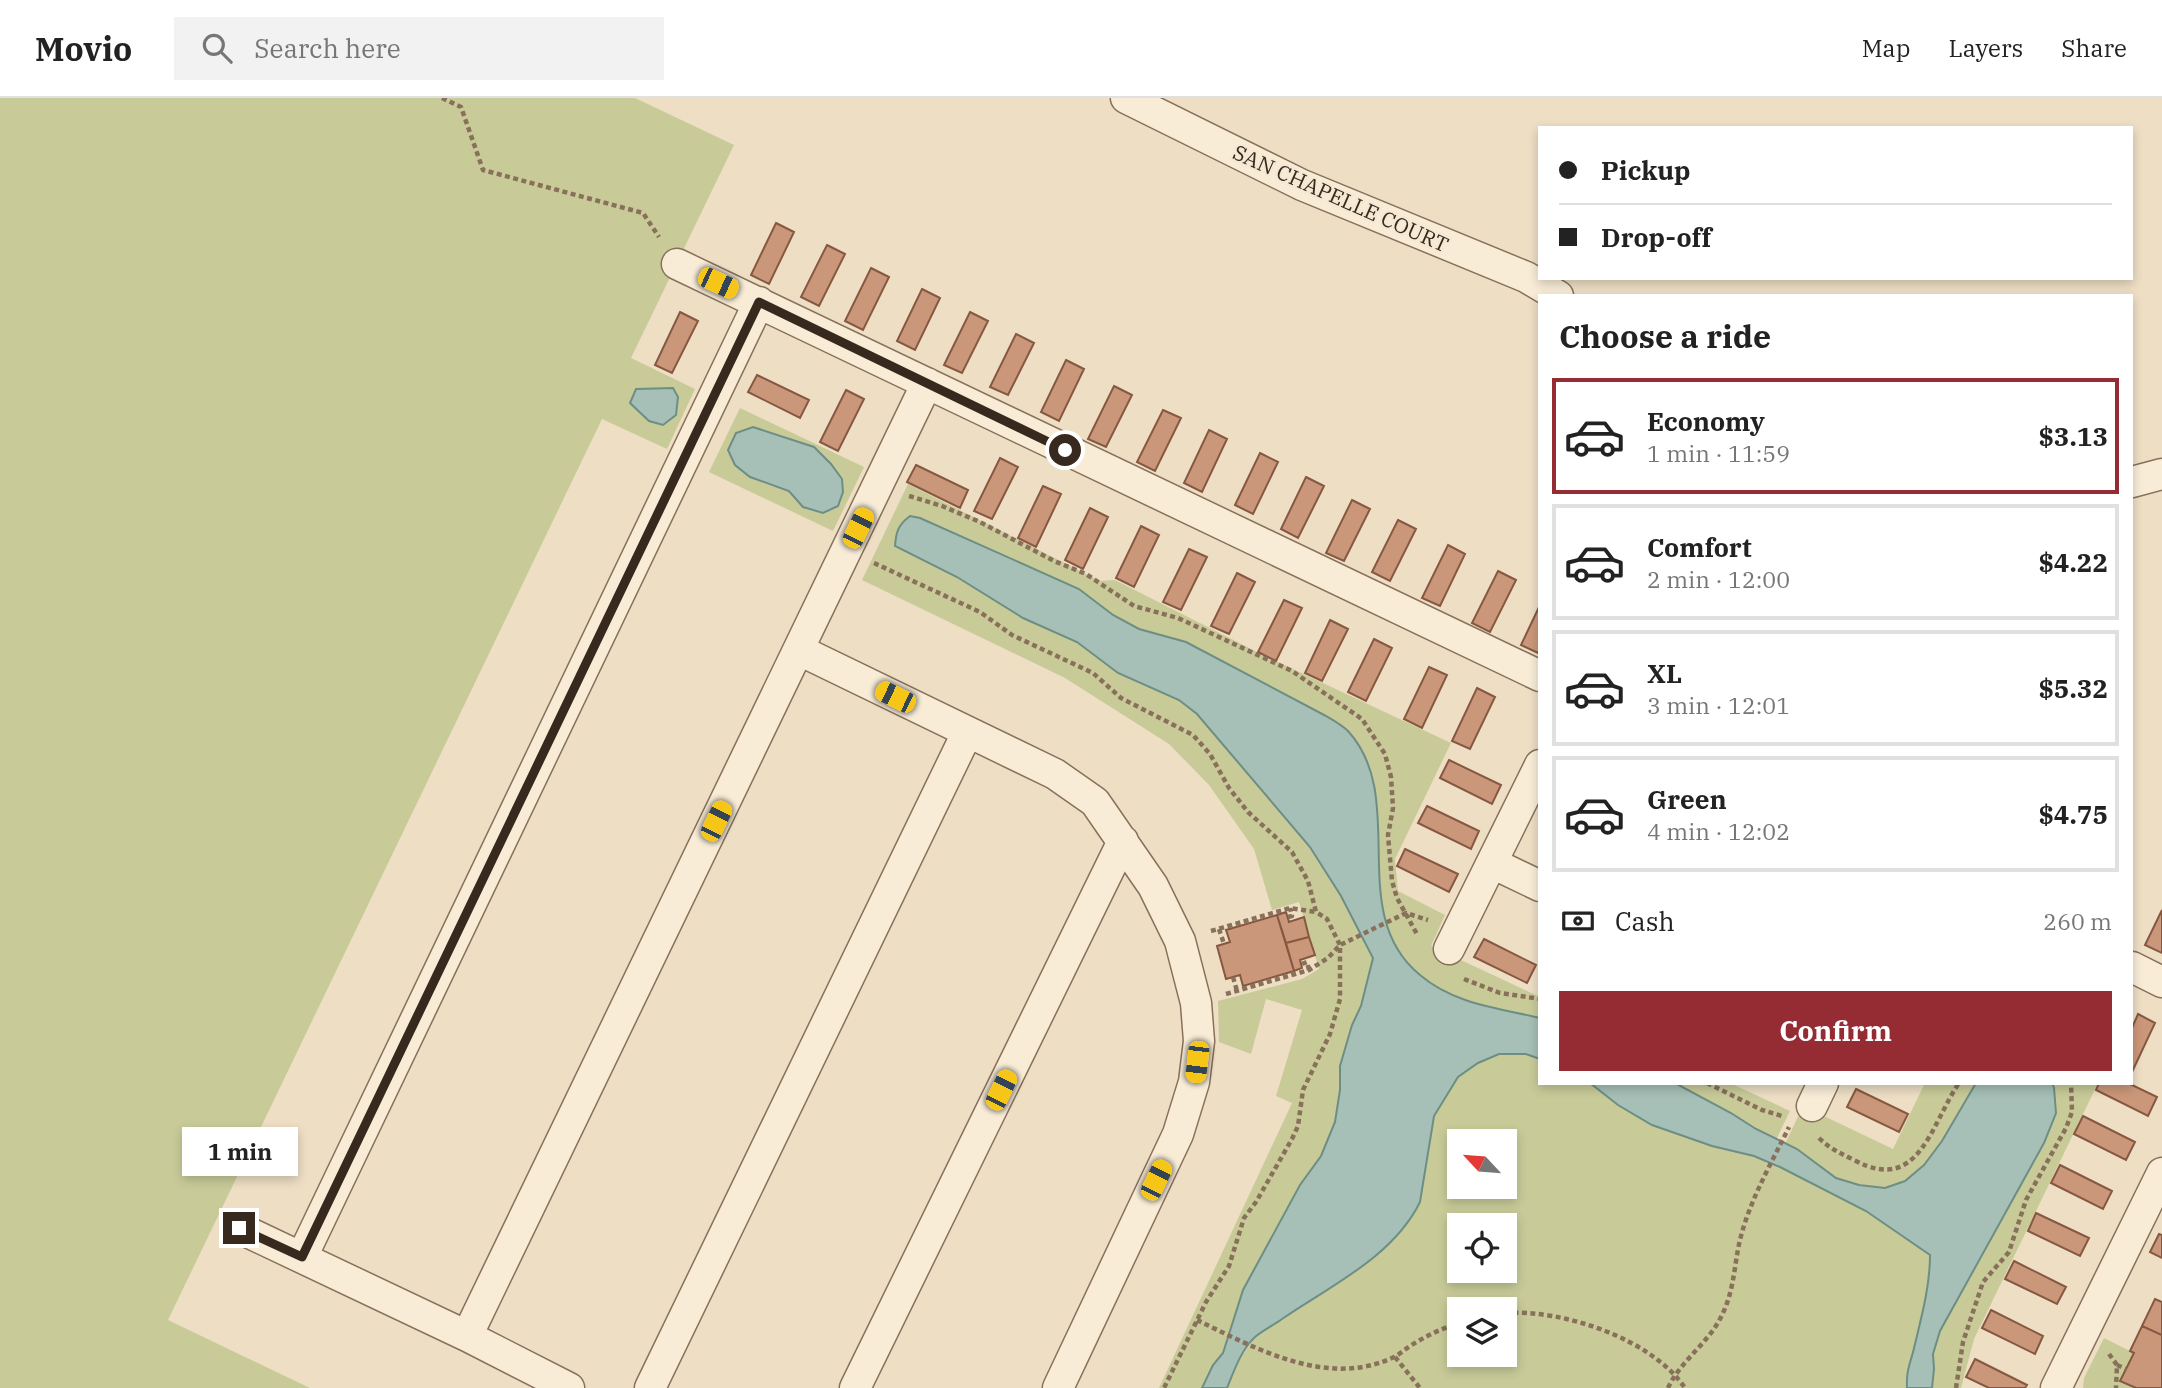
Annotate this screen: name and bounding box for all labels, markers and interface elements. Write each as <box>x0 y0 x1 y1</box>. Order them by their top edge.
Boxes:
search box <box>174 17 664 80</box>
text: Movio <box>35 27 132 70</box>
icon: search <box>198 29 236 67</box>
text: Search here <box>254 31 401 65</box>
text: Map <box>1862 32 1910 64</box>
text: Layers <box>1948 32 2023 64</box>
text: Share <box>2061 32 2127 64</box>
street label: SAN CHAPELLE COURT <box>1229 138 1453 258</box>
text: Pickup <box>1601 153 1691 187</box>
text: Drop-off <box>1601 220 1712 254</box>
car <box>695 265 742 301</box>
text: Choose a ride <box>1559 315 1771 357</box>
text: Economy <box>1647 404 1765 438</box>
icon: car <box>1563 405 1626 468</box>
text: $3.13 <box>2038 419 2108 453</box>
route start <box>1049 434 1081 466</box>
text: 1 min · 11:59 <box>1647 438 1790 468</box>
car <box>840 505 877 551</box>
text: Comfort <box>1647 530 1752 564</box>
icon: car <box>1563 531 1626 594</box>
text: $4.22 <box>2038 545 2108 579</box>
text: 2 min · 12:00 <box>1647 564 1790 594</box>
text: XL <box>1647 656 1682 690</box>
icon: car <box>1563 657 1626 720</box>
text: $5.32 <box>2038 671 2108 705</box>
car <box>872 678 919 716</box>
text: 3 min · 12:01 <box>1647 690 1790 720</box>
text: Green <box>1647 782 1727 816</box>
icon: car <box>1563 783 1626 846</box>
text: $4.75 <box>2038 797 2108 831</box>
car <box>698 798 735 844</box>
text: 4 min · 12:02 <box>1647 816 1790 846</box>
icon: cash <box>1559 902 1597 940</box>
text: Cash <box>1615 904 1675 938</box>
text: 260 m <box>2043 906 2112 936</box>
button: Confirm <box>1559 991 2112 1071</box>
car <box>1185 1040 1210 1084</box>
car <box>983 1067 1020 1113</box>
callout: 1 min <box>181 1126 297 1176</box>
north arrow <box>1447 1129 1517 1199</box>
map controls <box>1447 1129 1517 1367</box>
text: 1 min <box>208 1136 272 1166</box>
car <box>1138 1157 1175 1203</box>
route end <box>223 1212 255 1244</box>
button: locate <box>1447 1213 1517 1283</box>
button: layers <box>1447 1297 1517 1367</box>

